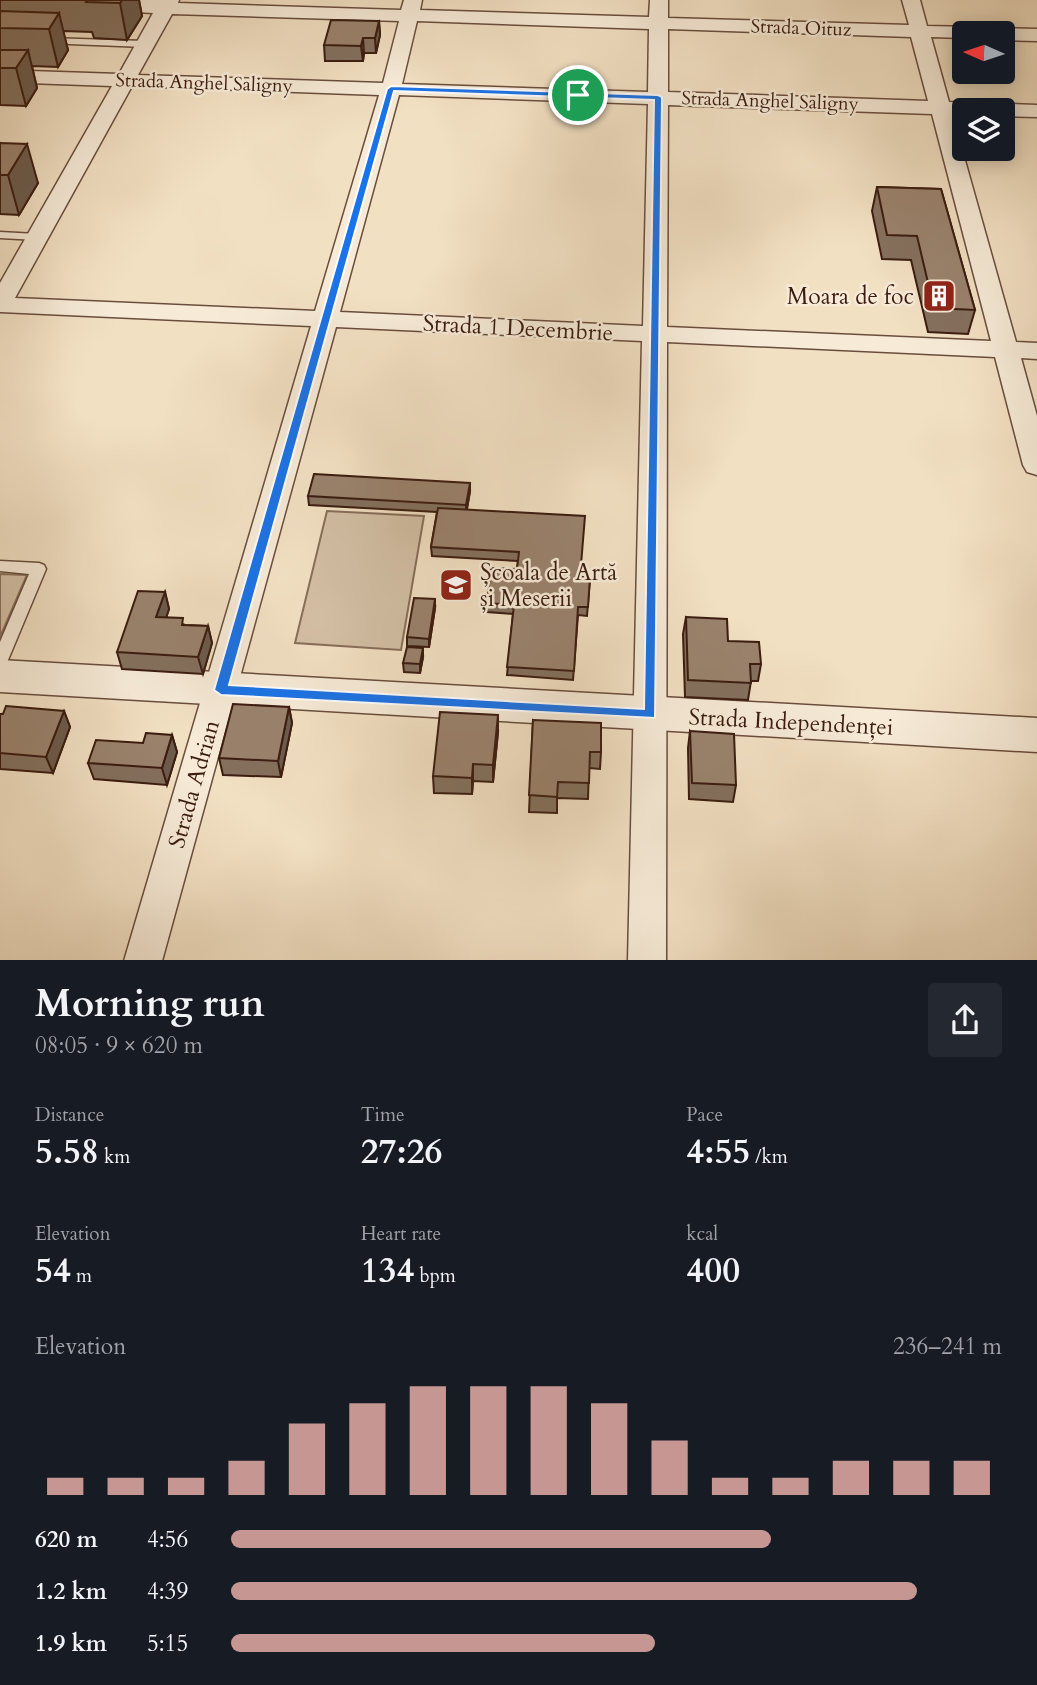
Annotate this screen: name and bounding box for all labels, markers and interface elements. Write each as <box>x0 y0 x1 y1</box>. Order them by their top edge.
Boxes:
street label: Strada Oituz <box>750 13 852 43</box>
north arrow <box>952 21 1015 84</box>
map controls <box>952 21 1015 161</box>
pin <box>548 65 608 125</box>
street label: Strada Anghel Saligny <box>115 67 293 99</box>
icon: arrive <box>559 76 597 114</box>
street label: Strada Anghel Saligny <box>681 85 859 117</box>
button: layers <box>952 98 1015 161</box>
building icon: Moara de foc <box>920 277 958 315</box>
place label: Moara de foc <box>787 281 914 312</box>
street label: Strada 1 Decembrie <box>422 308 614 348</box>
place label: Școala de Artă și Meserii <box>480 557 617 614</box>
school or university icon: Școala de Artă și Meserii <box>437 566 475 604</box>
street label: Strada Independenței <box>688 701 894 743</box>
street label: Strada Adrian <box>161 716 227 852</box>
text: Morning run <box>35 978 265 1030</box>
button: share <box>928 983 1002 1057</box>
text: 08:05 · 9 × 620 m <box>35 1030 203 1061</box>
text: Distance <box>35 1102 104 1128</box>
text: Time <box>361 1102 405 1128</box>
text: Pace <box>686 1102 723 1128</box>
text: 5.58 <box>35 1128 99 1176</box>
text: 27:26 <box>361 1128 443 1176</box>
text: 4:55 <box>686 1128 750 1176</box>
text: km <box>99 1144 130 1170</box>
text: /km <box>750 1144 788 1170</box>
text: Elevation <box>35 1221 110 1247</box>
text: Heart rate <box>361 1221 441 1247</box>
text: kcal <box>686 1221 718 1247</box>
text: 54 <box>35 1247 71 1295</box>
text: 134 <box>361 1247 414 1295</box>
text: 400 <box>686 1247 740 1295</box>
text: m <box>71 1263 92 1289</box>
text: bpm <box>414 1263 456 1289</box>
text: Elevation <box>35 1331 126 1362</box>
text: 236–241 m <box>893 1331 1002 1362</box>
text: 620 m <box>35 1524 98 1555</box>
text: 4:56 <box>147 1524 188 1555</box>
text: 1.2 km <box>35 1576 107 1607</box>
text: 4:39 <box>147 1576 188 1607</box>
text: 1.9 km <box>35 1628 107 1659</box>
text: 5:15 <box>147 1628 188 1659</box>

